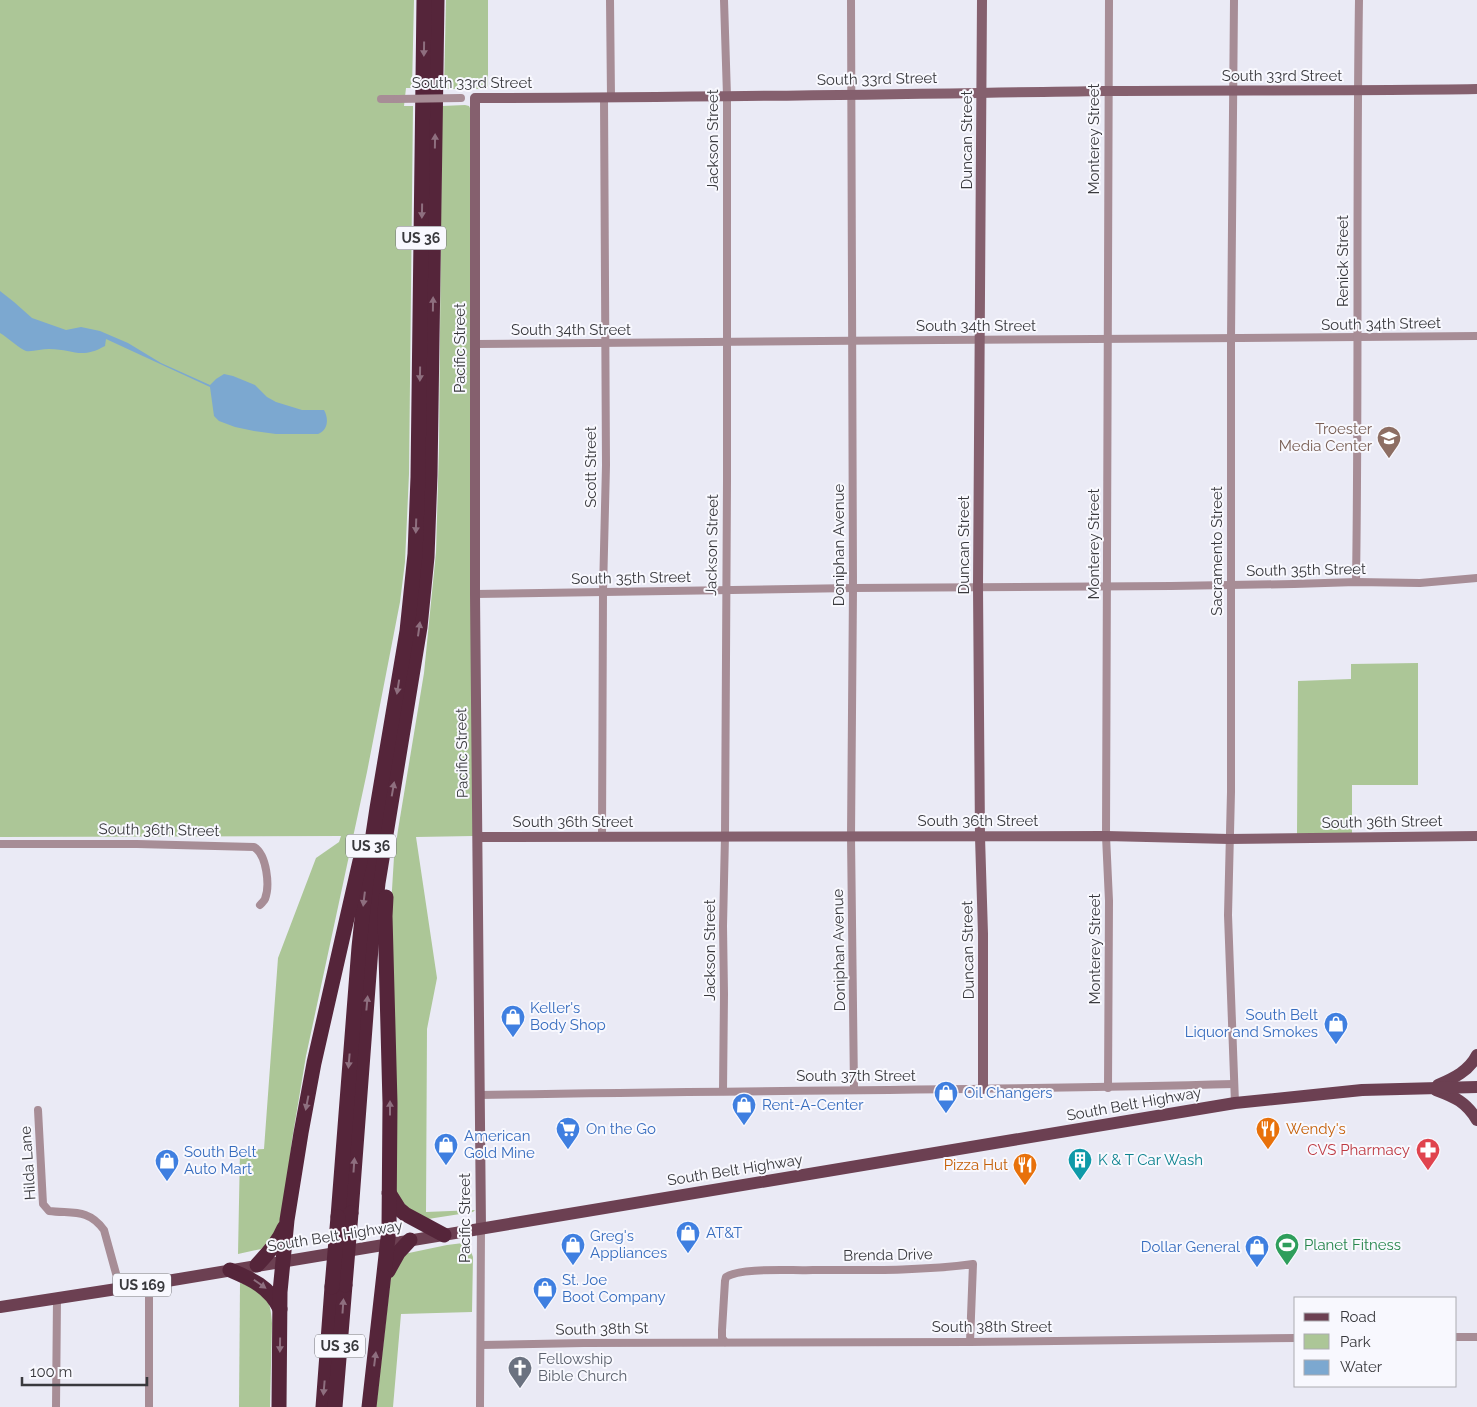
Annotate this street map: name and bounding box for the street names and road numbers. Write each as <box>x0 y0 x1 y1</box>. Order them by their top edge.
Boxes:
street label: South 33rd Street <box>1222 67 1342 85</box>
street label: South 33rd Street <box>817 69 937 89</box>
street label: South 33rd Street <box>412 74 532 92</box>
street label: Monterey Street <box>1085 83 1103 195</box>
street label: Jackson Street <box>704 89 722 191</box>
street label: Duncan Street <box>958 91 976 189</box>
street label: Renick Street <box>1334 215 1352 307</box>
road number: US 36 <box>396 227 446 250</box>
street label: Pacific Street <box>451 303 469 393</box>
street label: South 34th Street <box>1321 314 1441 334</box>
street label: South 34th Street <box>916 317 1036 335</box>
street label: South 34th Street <box>511 321 631 339</box>
street label: Scott Street <box>582 426 600 508</box>
street label: Doniphan Avenue <box>830 484 848 606</box>
street label: Sacramento Street <box>1208 486 1226 616</box>
street label: Monterey Street <box>1085 488 1103 600</box>
street label: Jackson Street <box>702 494 722 596</box>
street label: Duncan Street <box>955 496 973 594</box>
street label: South 35th Street <box>1246 560 1366 580</box>
street label: South 35th Street <box>571 568 691 588</box>
street label: Pacific Street <box>452 708 472 798</box>
street label: South 36th Street <box>918 812 1038 830</box>
street label: South 36th Street <box>1321 812 1443 832</box>
street label: South 36th Street <box>513 813 633 831</box>
street label: South 36th Street <box>98 820 220 840</box>
road number: US 36 <box>346 834 396 858</box>
street label: Doniphan Avenue <box>829 888 849 1011</box>
street label: Monterey Street <box>1086 893 1104 1005</box>
street label: Jackson Street <box>701 899 719 1001</box>
street label: Duncan Street <box>958 900 978 1000</box>
street label: South 37th Street <box>796 1067 916 1085</box>
street label: South Belt Highway <box>1065 1083 1203 1125</box>
street label: Hilda Lane <box>16 1125 40 1201</box>
street label: South Belt Highway <box>666 1150 804 1190</box>
street label: Pacific Street <box>456 1173 474 1263</box>
street label: South Belt Highway <box>266 1216 404 1256</box>
street label: Brenda Drive <box>843 1245 933 1265</box>
road number: US 169 <box>113 1274 171 1296</box>
street label: South 38th Street <box>932 1318 1052 1336</box>
street label: South 38th St <box>555 1319 649 1339</box>
road number: US 36 <box>315 1334 365 1358</box>

